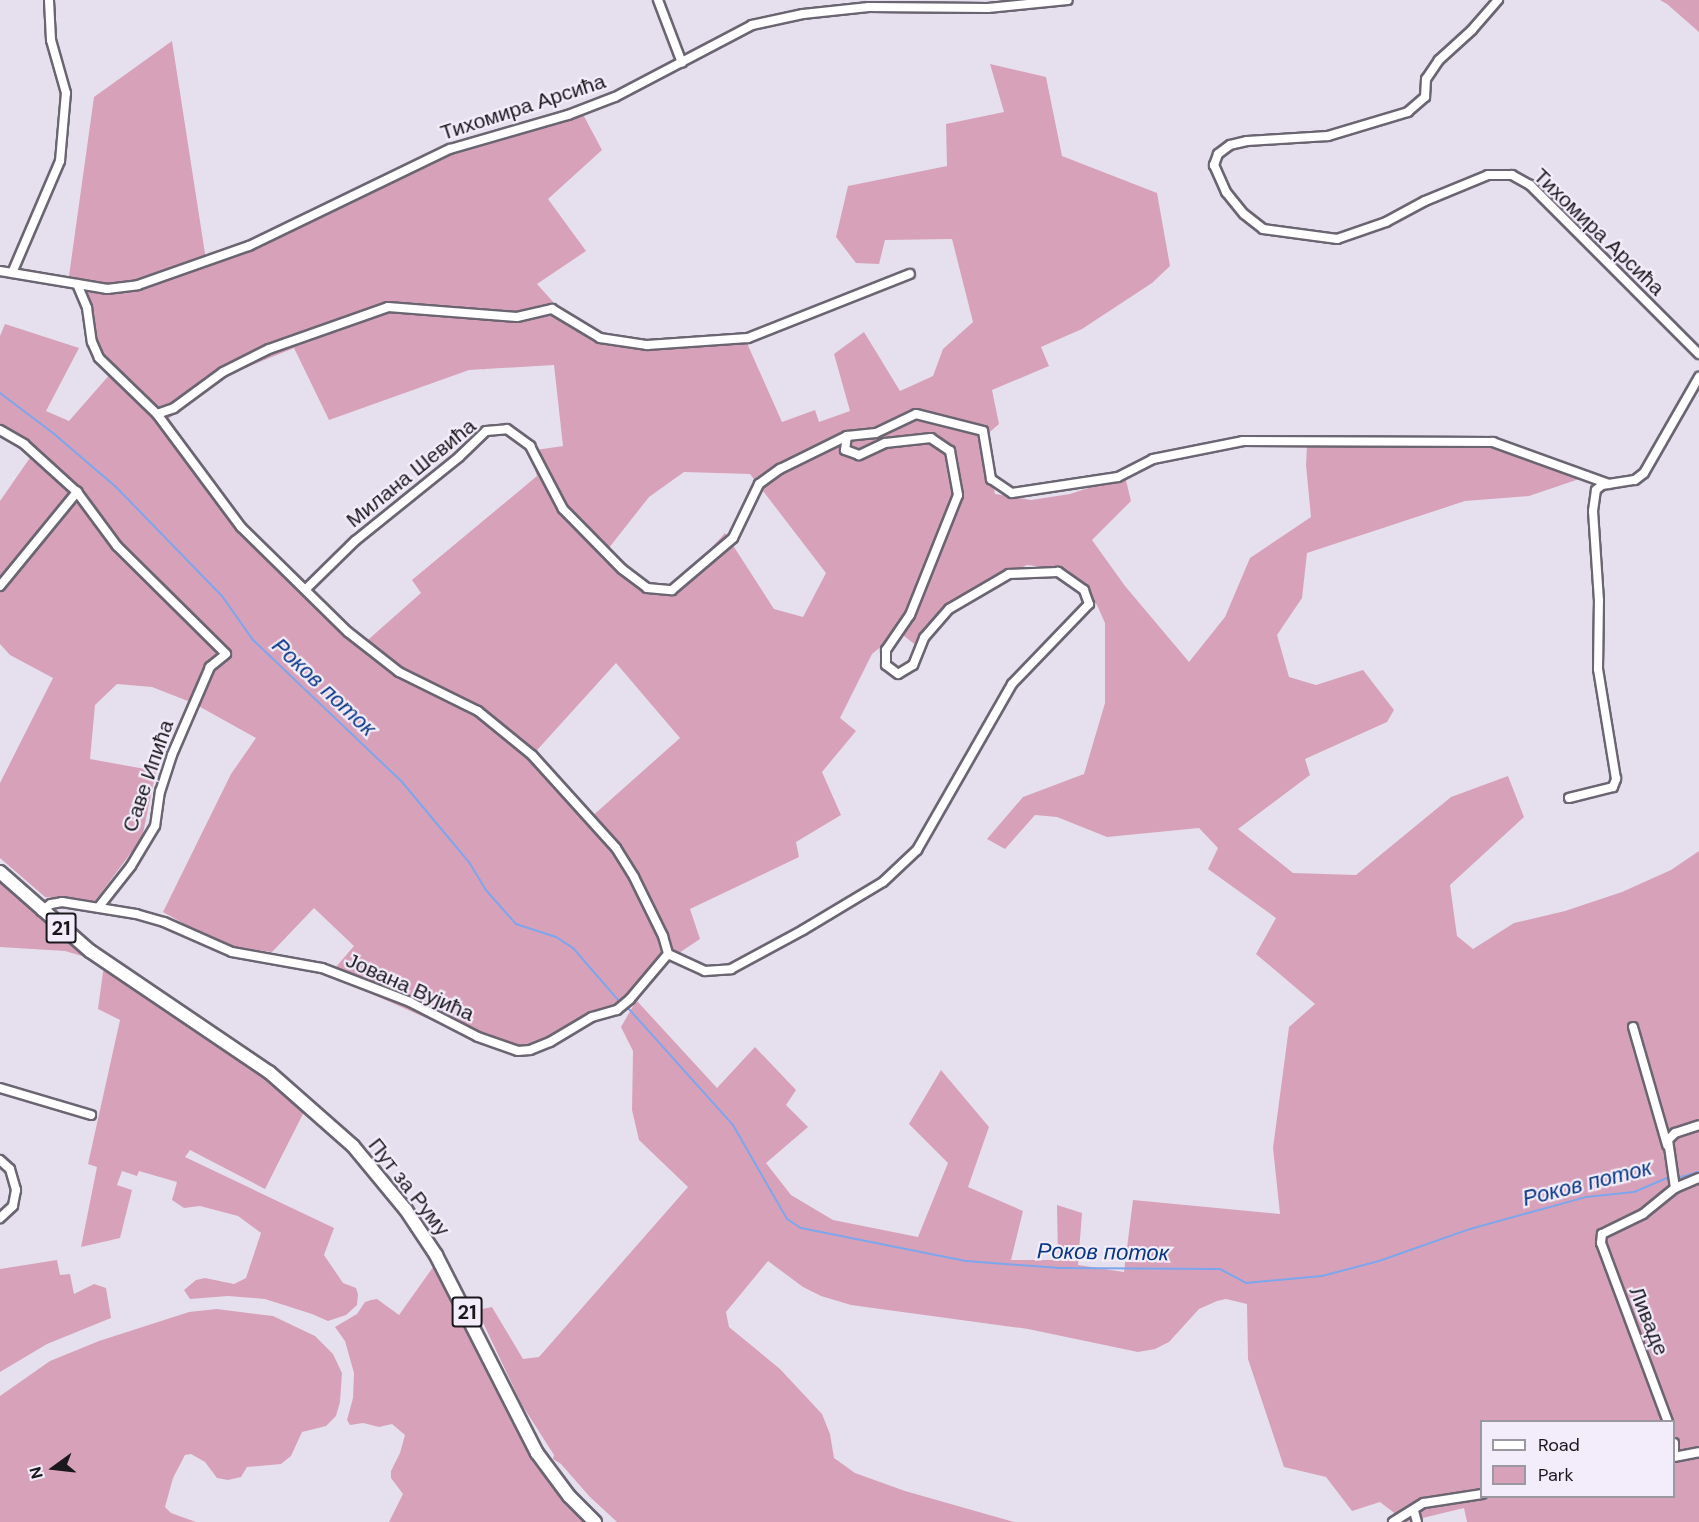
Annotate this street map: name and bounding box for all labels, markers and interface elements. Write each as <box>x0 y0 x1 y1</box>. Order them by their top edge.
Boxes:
street label: Тихомира Арсића <box>437 68 609 146</box>
street label: Тихомира Арсића <box>1528 163 1670 301</box>
street label: Милана Шевића <box>341 413 481 533</box>
water label: Роков поток <box>267 632 381 742</box>
street label: Саве Ипића <box>117 717 179 835</box>
road number: 21 <box>44 911 78 945</box>
street label: Јована Вујића <box>342 947 478 1027</box>
street label: Пут за Руму <box>363 1133 455 1241</box>
water label: Роков поток <box>1520 1154 1654 1212</box>
water label: Роков поток <box>1037 1238 1169 1266</box>
street label: Ливаде <box>1624 1283 1674 1359</box>
road number: 21 <box>450 1295 484 1329</box>
legend <box>1480 1420 1675 1498</box>
text: Road <box>1538 1433 1580 1457</box>
north arrow <box>24 1438 84 1498</box>
text: Park <box>1538 1463 1574 1487</box>
text: N <box>24 1464 48 1481</box>

